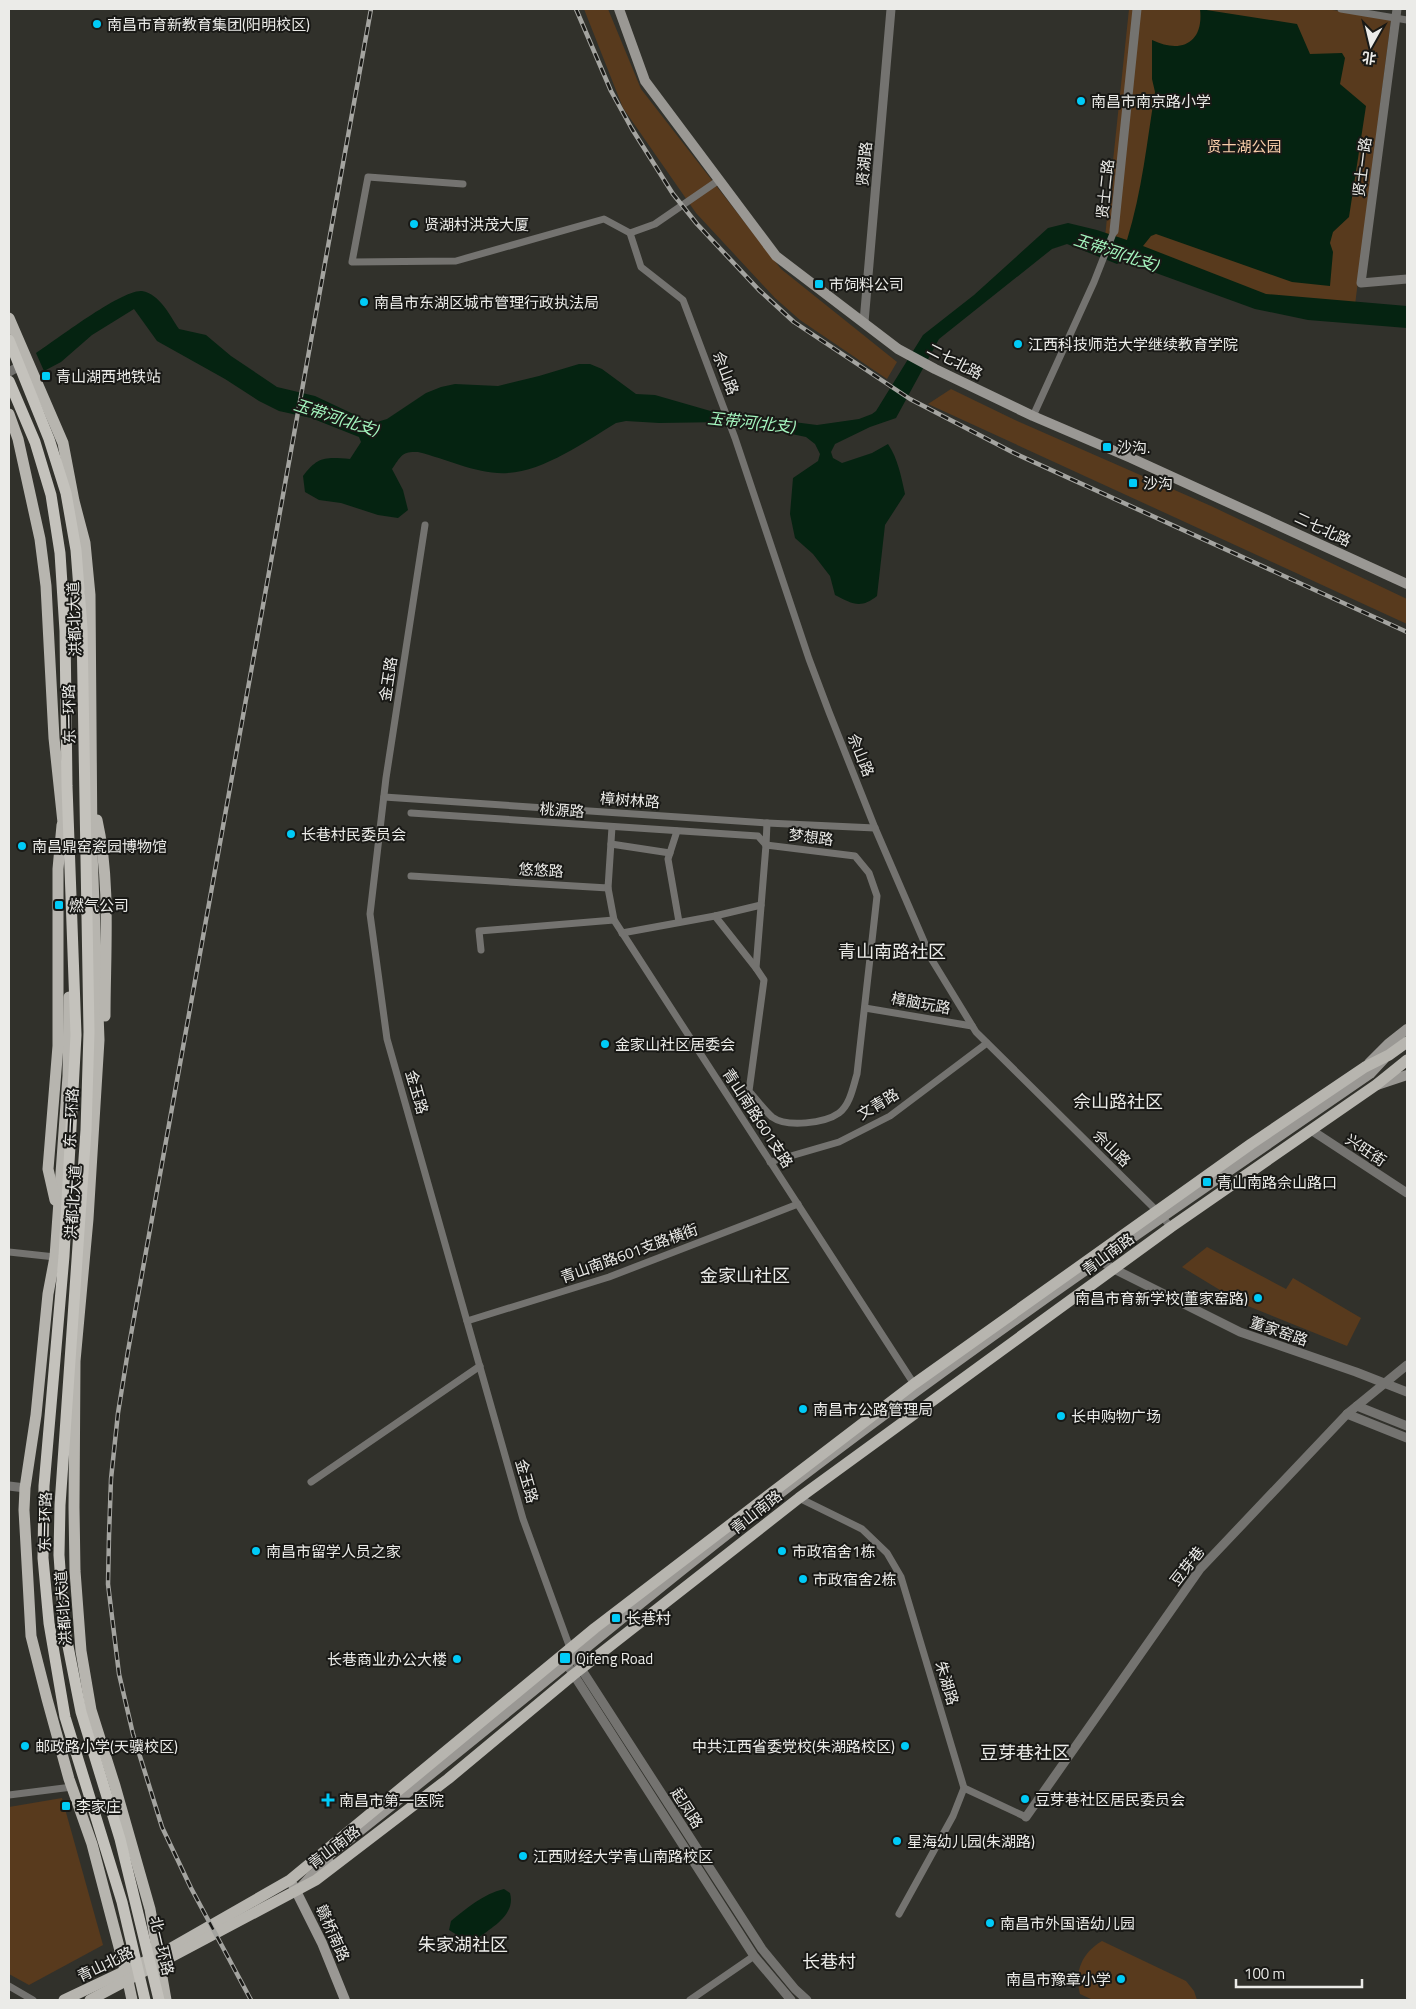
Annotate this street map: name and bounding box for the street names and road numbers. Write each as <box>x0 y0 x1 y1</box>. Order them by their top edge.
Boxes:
street label: 贤士一路 <box>1347 136 1377 198</box>
street label: 贤湖路 <box>851 141 877 187</box>
street label: 贤士二路 <box>1090 158 1120 220</box>
street label: 二七北路 <box>923 337 987 385</box>
street label: 佘山路 <box>707 348 745 398</box>
street label: 二七北路 <box>1291 506 1355 552</box>
street label: 洪都北大道 <box>61 581 87 657</box>
street label: 金玉路 <box>373 655 403 703</box>
street label: 东一环路 <box>57 684 81 744</box>
street label: 佘山路 <box>842 730 880 780</box>
street label: 樟树林路 <box>599 786 661 814</box>
street label: 桃源路 <box>539 797 585 823</box>
street label: 梦想路 <box>787 823 835 851</box>
street label: 悠悠路 <box>518 857 564 883</box>
street label: 樟脑玩路 <box>889 986 953 1020</box>
street label: 青山南路601支路 <box>717 1063 799 1173</box>
street label: 金玉路 <box>400 1067 434 1117</box>
street label: 文青路 <box>853 1083 903 1125</box>
street label: 东一环路 <box>58 1087 84 1149</box>
street label: 佘山路 <box>1088 1124 1136 1172</box>
street label: 兴旺街 <box>1341 1128 1391 1172</box>
street label: 洪都北大道 <box>59 1164 87 1240</box>
street label: 青山南路601支路横街 <box>557 1217 701 1289</box>
street label: 青山南路 <box>1077 1227 1139 1281</box>
street label: 董家窑路 <box>1247 1310 1311 1352</box>
street label: 金玉路 <box>510 1456 544 1506</box>
street label: 青山南路 <box>725 1484 787 1540</box>
street label: 东一环路 <box>33 1492 57 1552</box>
street label: 豆芽巷 <box>1164 1541 1210 1591</box>
street label: 洪都北大道 <box>49 1570 77 1646</box>
street label: 朱湖路 <box>929 1658 965 1708</box>
street label: 起凤路 <box>665 1782 709 1833</box>
street label: 青山南路 <box>303 1820 365 1874</box>
street label: 赣桥南路 <box>310 1901 356 1965</box>
street label: 北一环路 <box>144 1914 180 1978</box>
street label: 青山北路 <box>73 1941 137 1987</box>

